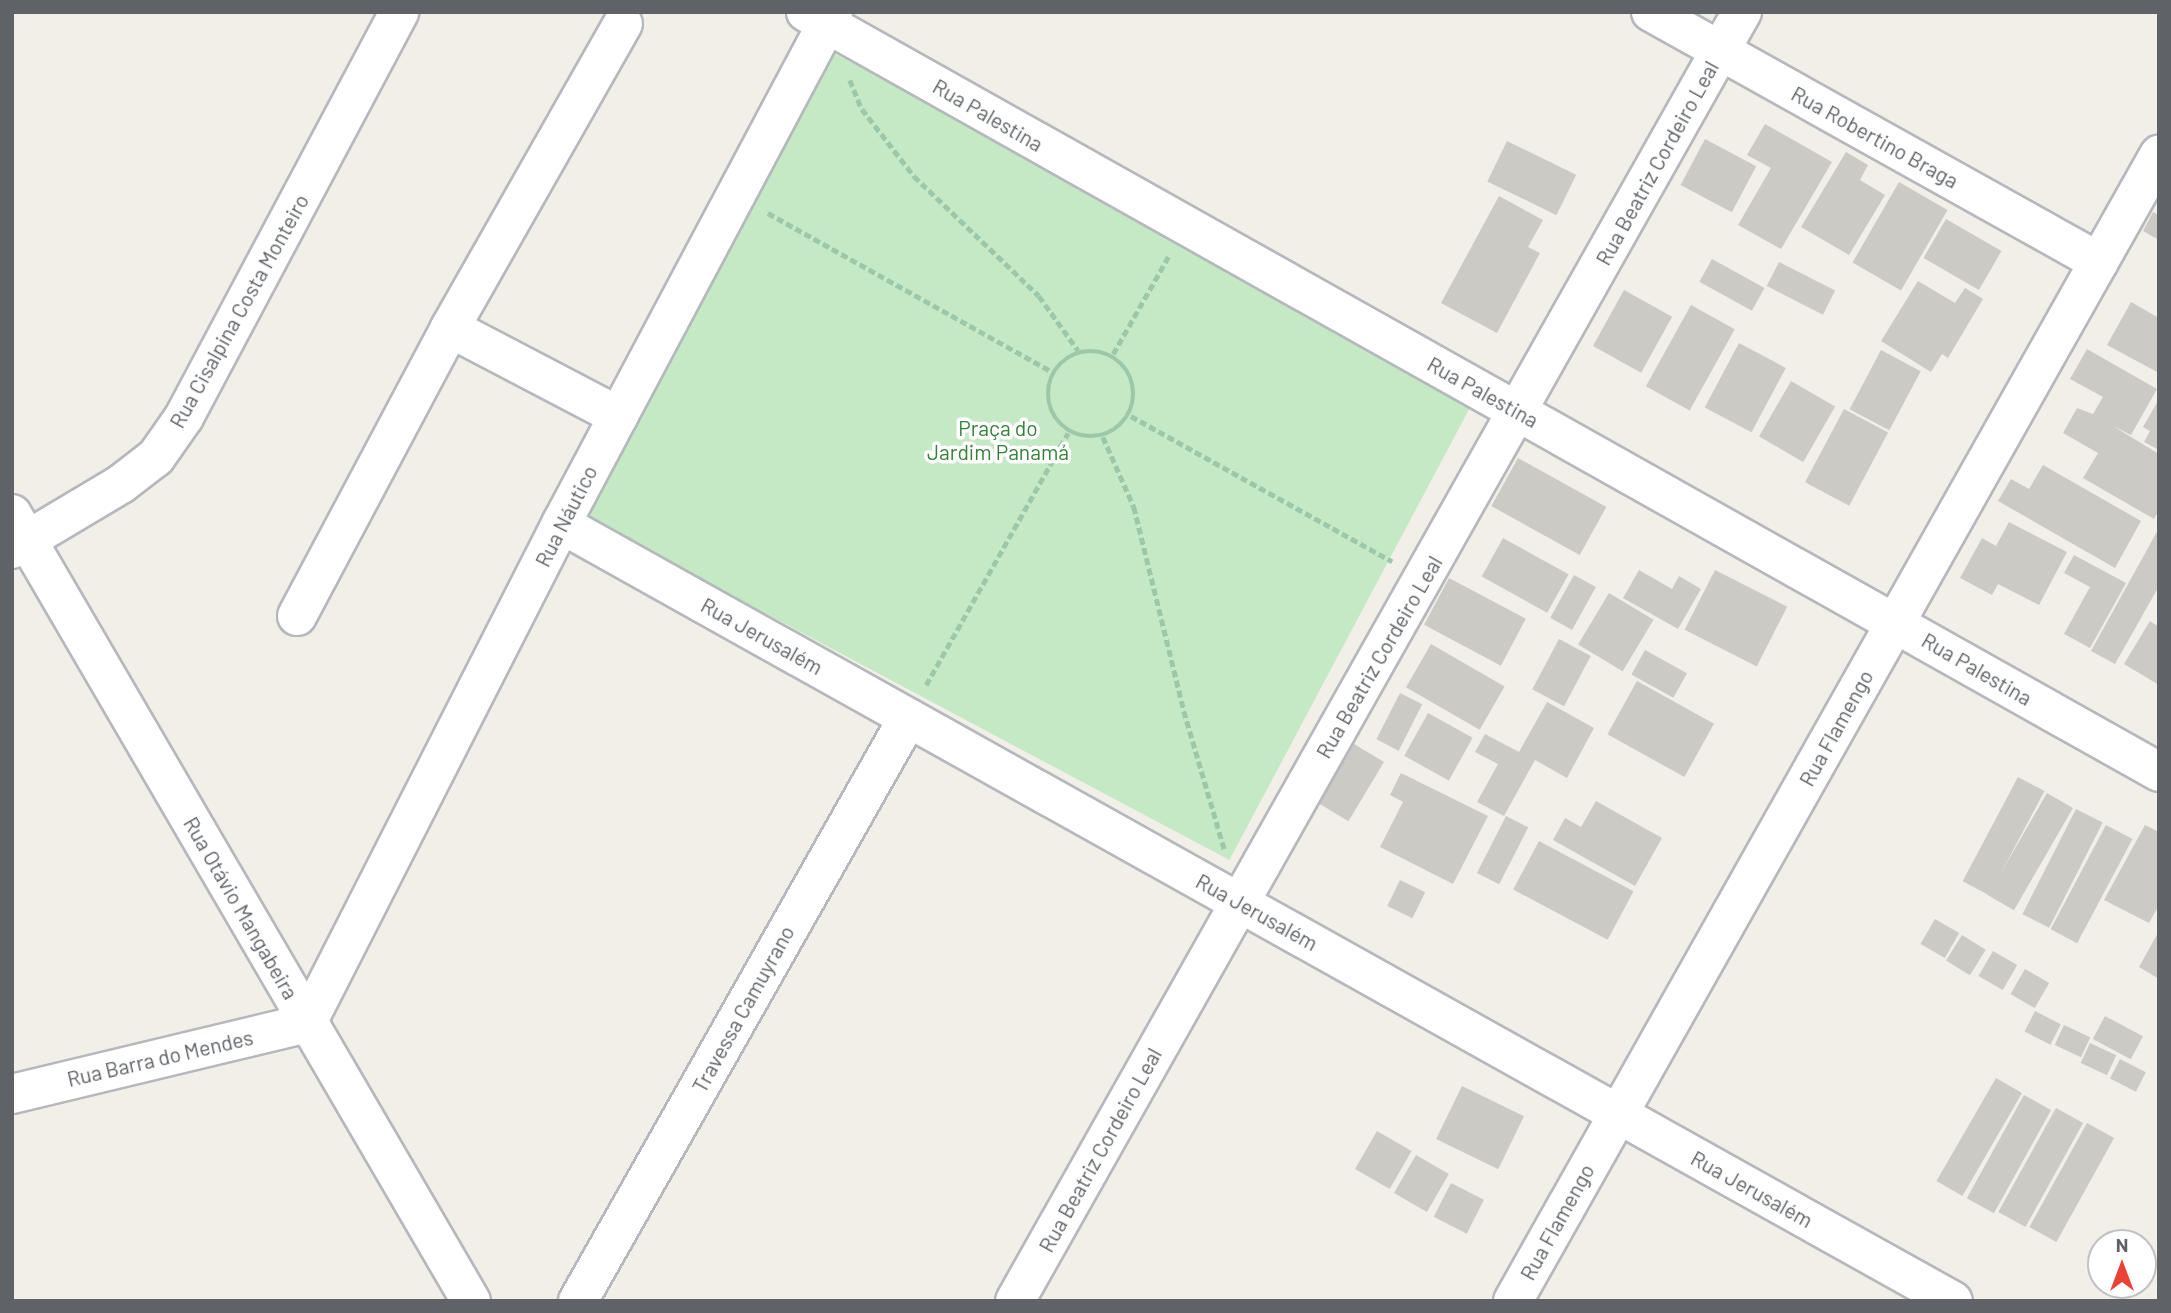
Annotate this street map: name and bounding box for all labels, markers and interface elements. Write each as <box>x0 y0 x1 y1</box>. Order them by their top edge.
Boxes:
street label: Rua Beatriz Cordeiro Leal <box>1590 56 1724 270</box>
street label: Rua Palestina <box>928 73 1048 157</box>
street label: Rua Robertino Braga <box>1787 81 1963 193</box>
street label: Rua Cisalpina Costa Monteiro <box>164 190 314 432</box>
street label: Rua Palestina <box>1423 351 1543 433</box>
park label: Praça do Jardim Panamá <box>927 415 1069 465</box>
street label: Rua Náutico <box>530 461 602 571</box>
street label: Rua Beatriz Cordeiro Leal <box>1311 551 1447 763</box>
street label: Rua Jerusalém <box>697 592 827 680</box>
street label: Rua Palestina <box>1917 627 2037 711</box>
street label: Rua Flamengo <box>1794 666 1878 790</box>
street label: Rua Otávio Mangabeira <box>178 812 304 1004</box>
street label: Rua Jerusalém <box>1192 868 1322 956</box>
street label: Travessa Camuyrano <box>687 921 799 1097</box>
street label: Rua Barra do Mendes <box>65 1024 255 1092</box>
street label: Rua Beatriz Cordeiro Leal <box>1033 1043 1167 1257</box>
street label: Rua Jerusalém <box>1687 1145 1817 1233</box>
street label: Rua Flamengo <box>1515 1160 1599 1284</box>
north arrow <box>2087 1229 2157 1299</box>
text: N <box>2116 1233 2128 1256</box>

